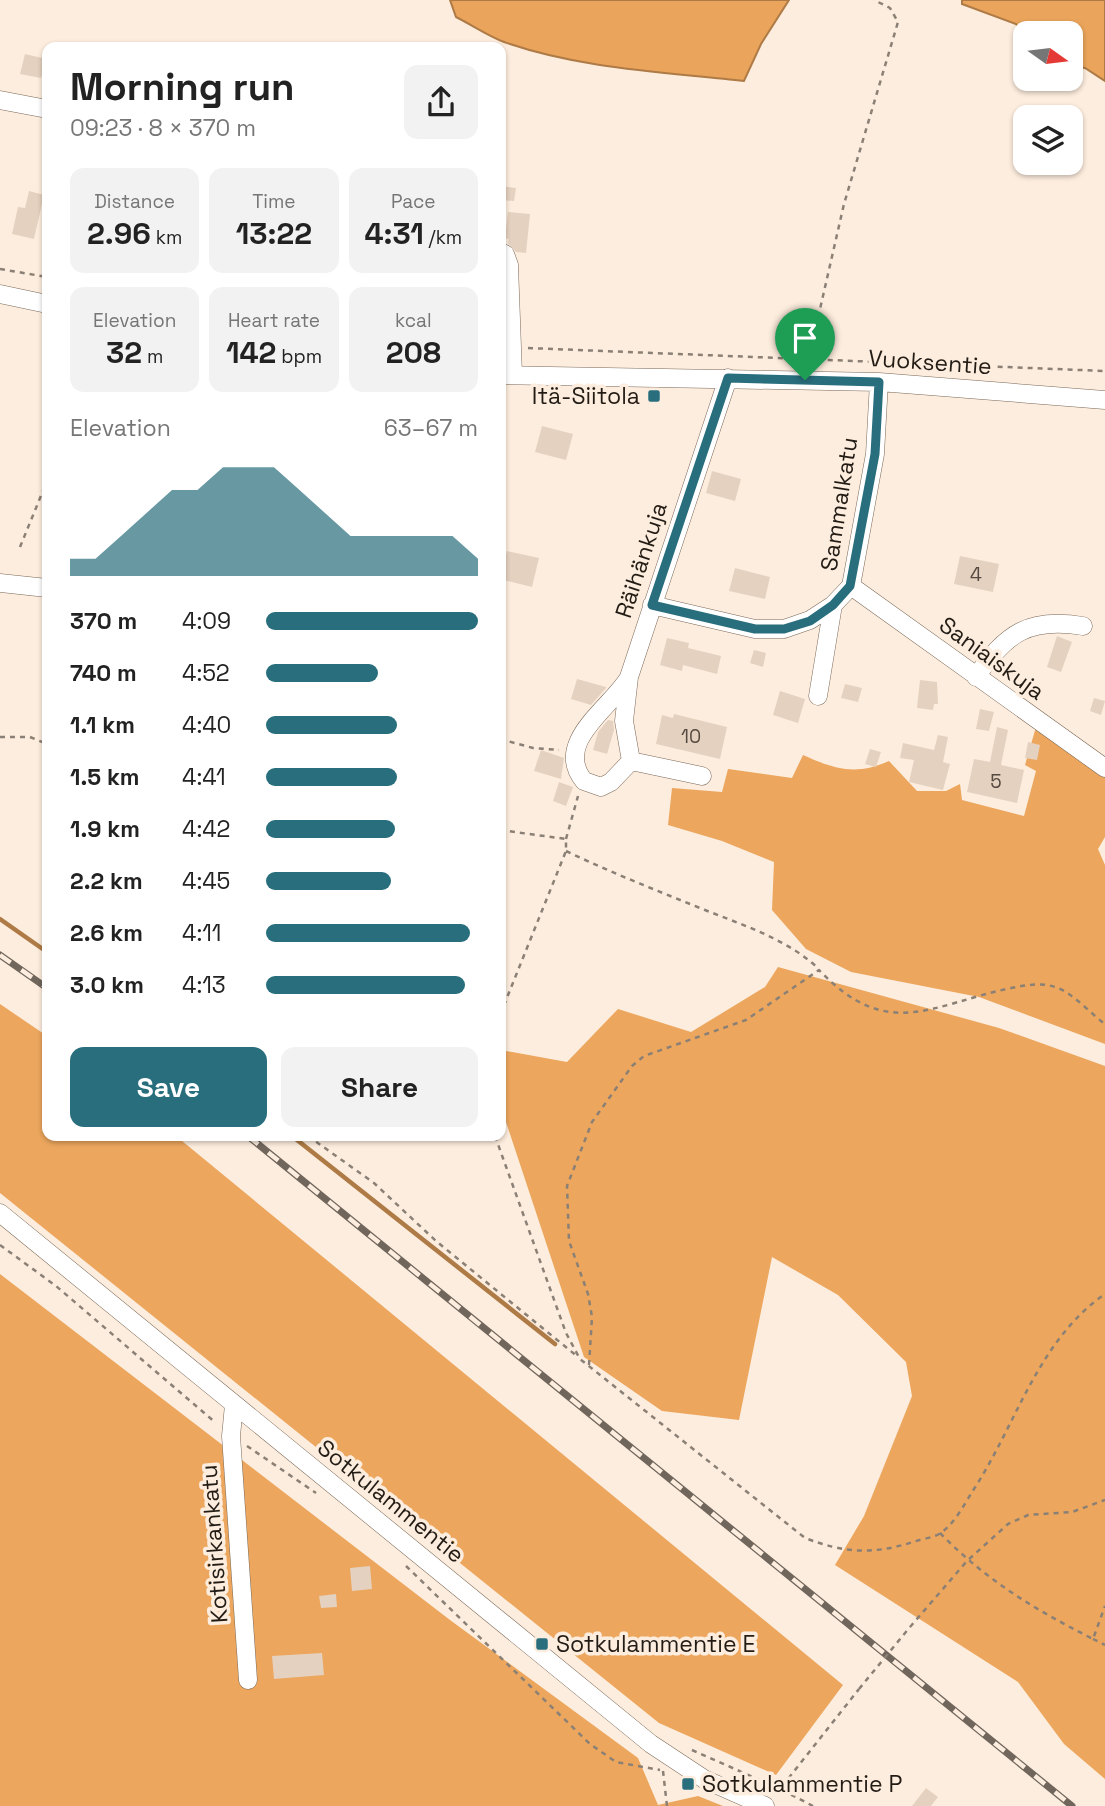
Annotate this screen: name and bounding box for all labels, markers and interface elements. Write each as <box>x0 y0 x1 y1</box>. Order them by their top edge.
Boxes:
north arrow <box>1013 21 1083 91</box>
map controls <box>1013 21 1083 175</box>
text: Morning run <box>70 63 295 111</box>
button: share <box>404 65 478 139</box>
button: layers <box>1013 105 1083 175</box>
text: 09:23 · 8 × 370 m <box>70 113 256 143</box>
text: Distance <box>94 189 175 214</box>
text: Time <box>252 189 296 214</box>
text: Pace <box>391 189 436 214</box>
text: 2.96 <box>87 214 151 253</box>
text: 13:22 <box>236 214 312 253</box>
text: 4:31 <box>364 214 424 253</box>
text: km <box>151 225 182 250</box>
text: /km <box>424 225 462 250</box>
text: Elevation <box>93 308 176 333</box>
text: Heart rate <box>228 308 320 333</box>
text: kcal <box>395 308 432 333</box>
pin <box>775 308 835 380</box>
icon: arrive <box>786 319 824 357</box>
text: 32 <box>106 333 142 372</box>
text: 142 <box>226 333 276 372</box>
text: 208 <box>386 333 441 372</box>
street label: Vuoksentie <box>867 343 993 381</box>
text: m <box>142 344 163 369</box>
text: bpm <box>276 344 322 369</box>
place label: Itä-Siitola <box>532 381 640 411</box>
marker: Itä-Siitola <box>646 388 662 404</box>
text: Elevation <box>70 413 171 443</box>
text: 63–67 m <box>384 413 478 443</box>
street label: Sammalkatu <box>814 435 864 573</box>
street label: Räihänkuja <box>608 498 674 622</box>
house number: 4 <box>970 562 982 587</box>
text: 370 m <box>70 606 137 636</box>
text: 4:09 <box>182 606 231 636</box>
street label: Saniaiskuja <box>933 610 1051 706</box>
text: 740 m <box>70 658 137 688</box>
text: 4:52 <box>182 658 230 688</box>
text: 1.1 km <box>70 710 135 740</box>
text: 4:40 <box>182 710 231 740</box>
house number: 10 <box>681 724 701 749</box>
text: 1.5 km <box>70 762 140 792</box>
text: 4:41 <box>182 762 226 792</box>
house number: 5 <box>990 769 1002 794</box>
text: 1.9 km <box>70 814 140 844</box>
text: 4:42 <box>182 814 230 844</box>
text: 2.2 km <box>70 866 143 896</box>
text: 4:45 <box>182 866 230 896</box>
text: 2.6 km <box>70 918 143 948</box>
text: 4:11 <box>182 918 221 948</box>
text: 3.0 km <box>70 970 144 1000</box>
text: 4:13 <box>182 970 226 1000</box>
button: Save <box>70 1047 267 1127</box>
button: Share <box>281 1047 478 1127</box>
street label: Sotkulammentie <box>311 1433 471 1569</box>
street label: Kotisirkankatu <box>194 1464 234 1624</box>
place label: Sotkulammentie E <box>556 1629 755 1659</box>
marker: Sotkulammentie E <box>534 1636 550 1652</box>
place label: Sotkulammentie P <box>702 1769 902 1799</box>
marker: Sotkulammentie P <box>680 1776 696 1792</box>

